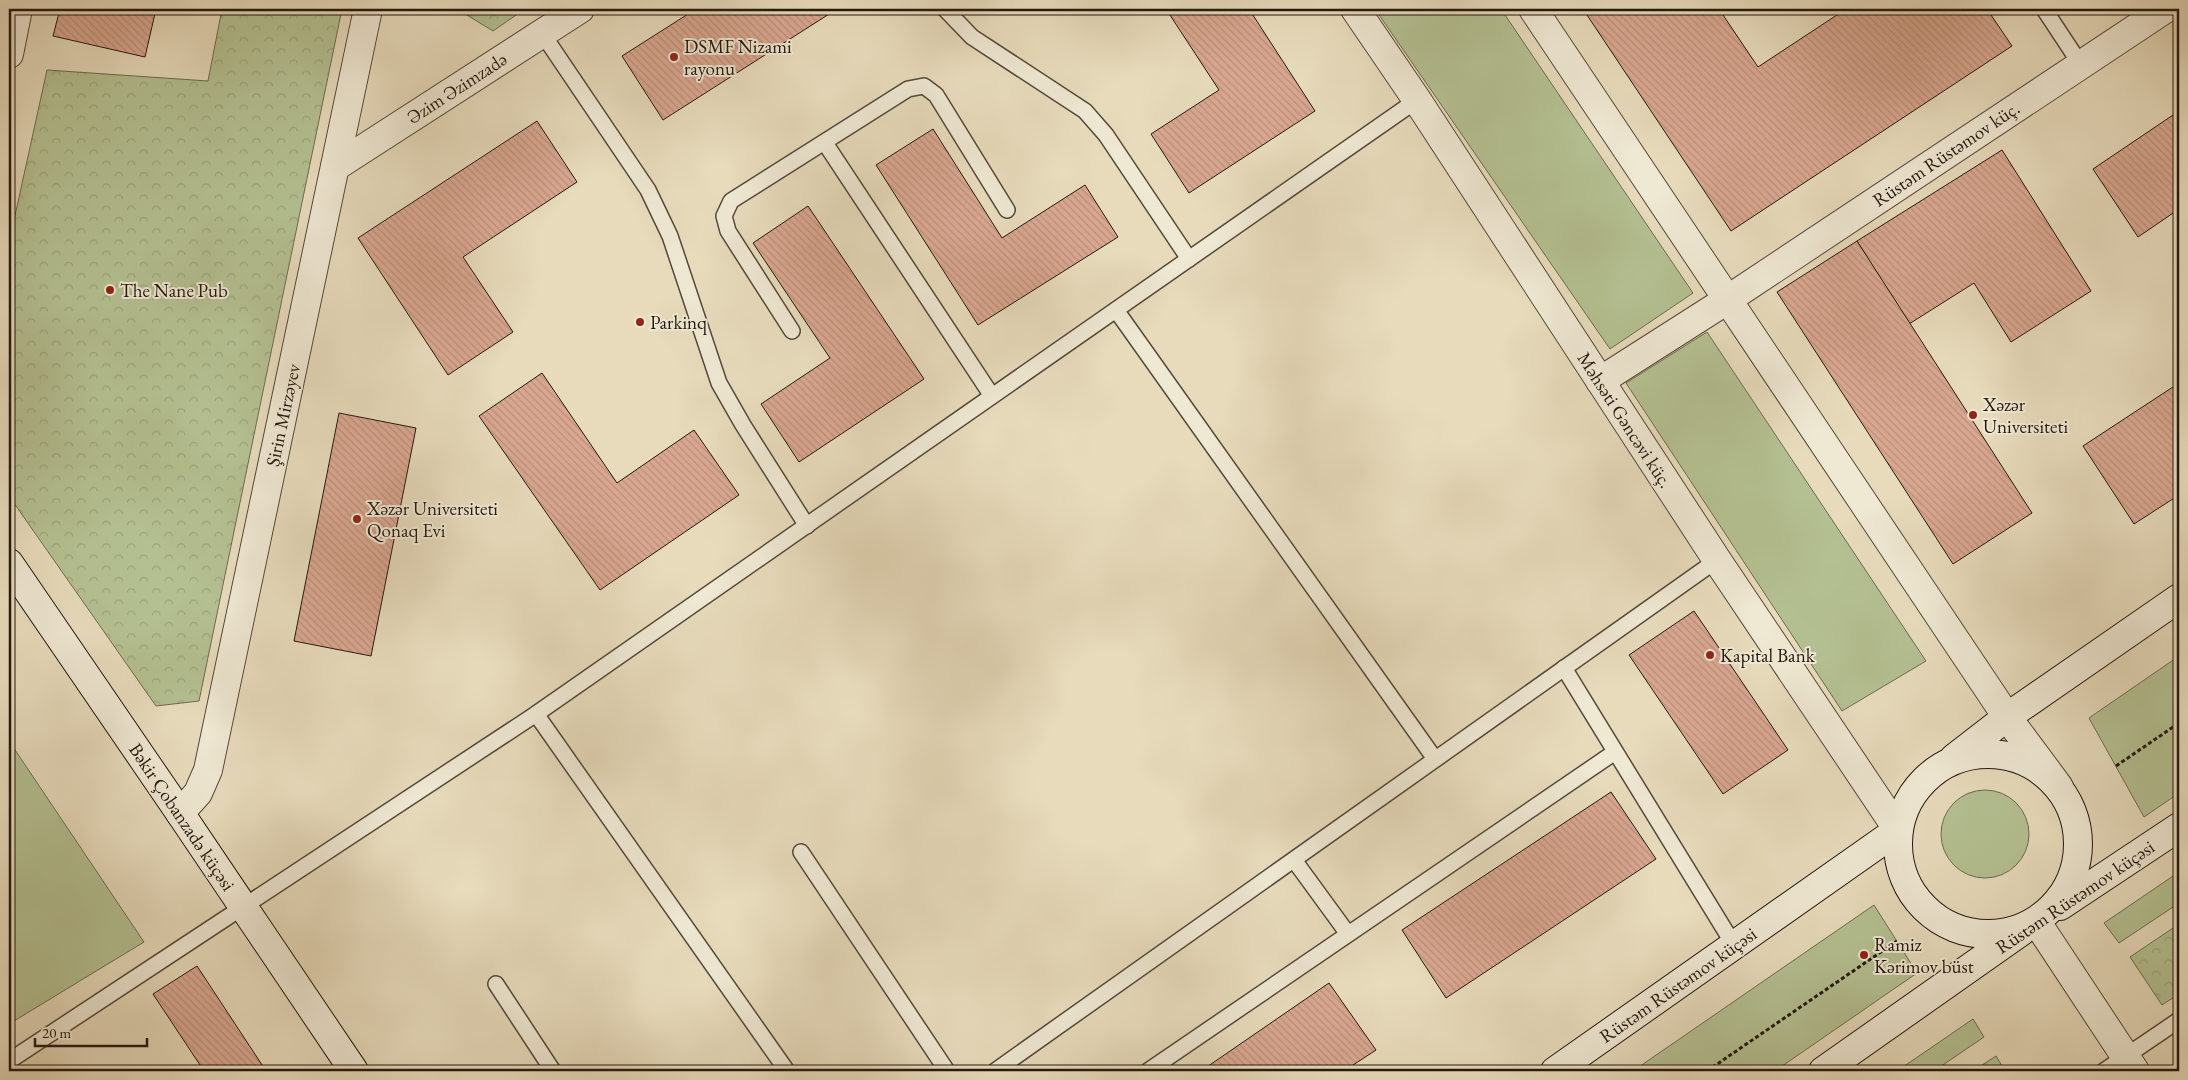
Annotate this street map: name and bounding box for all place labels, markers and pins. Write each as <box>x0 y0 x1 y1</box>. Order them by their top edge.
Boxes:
place label: DSMF Nizami rayonu <box>684 34 792 81</box>
marker: DSMF Nizami rayonu <box>668 51 680 63</box>
place label: The Nane Pub <box>120 278 228 303</box>
marker: The Nane Pub <box>104 284 116 296</box>
place label: Parkinq <box>650 310 707 335</box>
marker: Parkinq <box>634 316 646 328</box>
place label: Xəzər Universiteti <box>1982 392 2068 439</box>
marker: Xəzər Universiteti <box>1967 409 1979 421</box>
place label: Xəzər Universiteti Qonaq Evi <box>366 496 498 543</box>
marker: Xəzər Universiteti Qonaq Evi <box>351 513 363 525</box>
place label: Kapital Bank <box>1720 643 1816 668</box>
marker: Kapital Bank <box>1704 649 1716 661</box>
place label: Ramiz Kərimov büst <box>1874 932 1974 979</box>
marker: Ramiz Kərimov büst <box>1858 949 1870 961</box>

